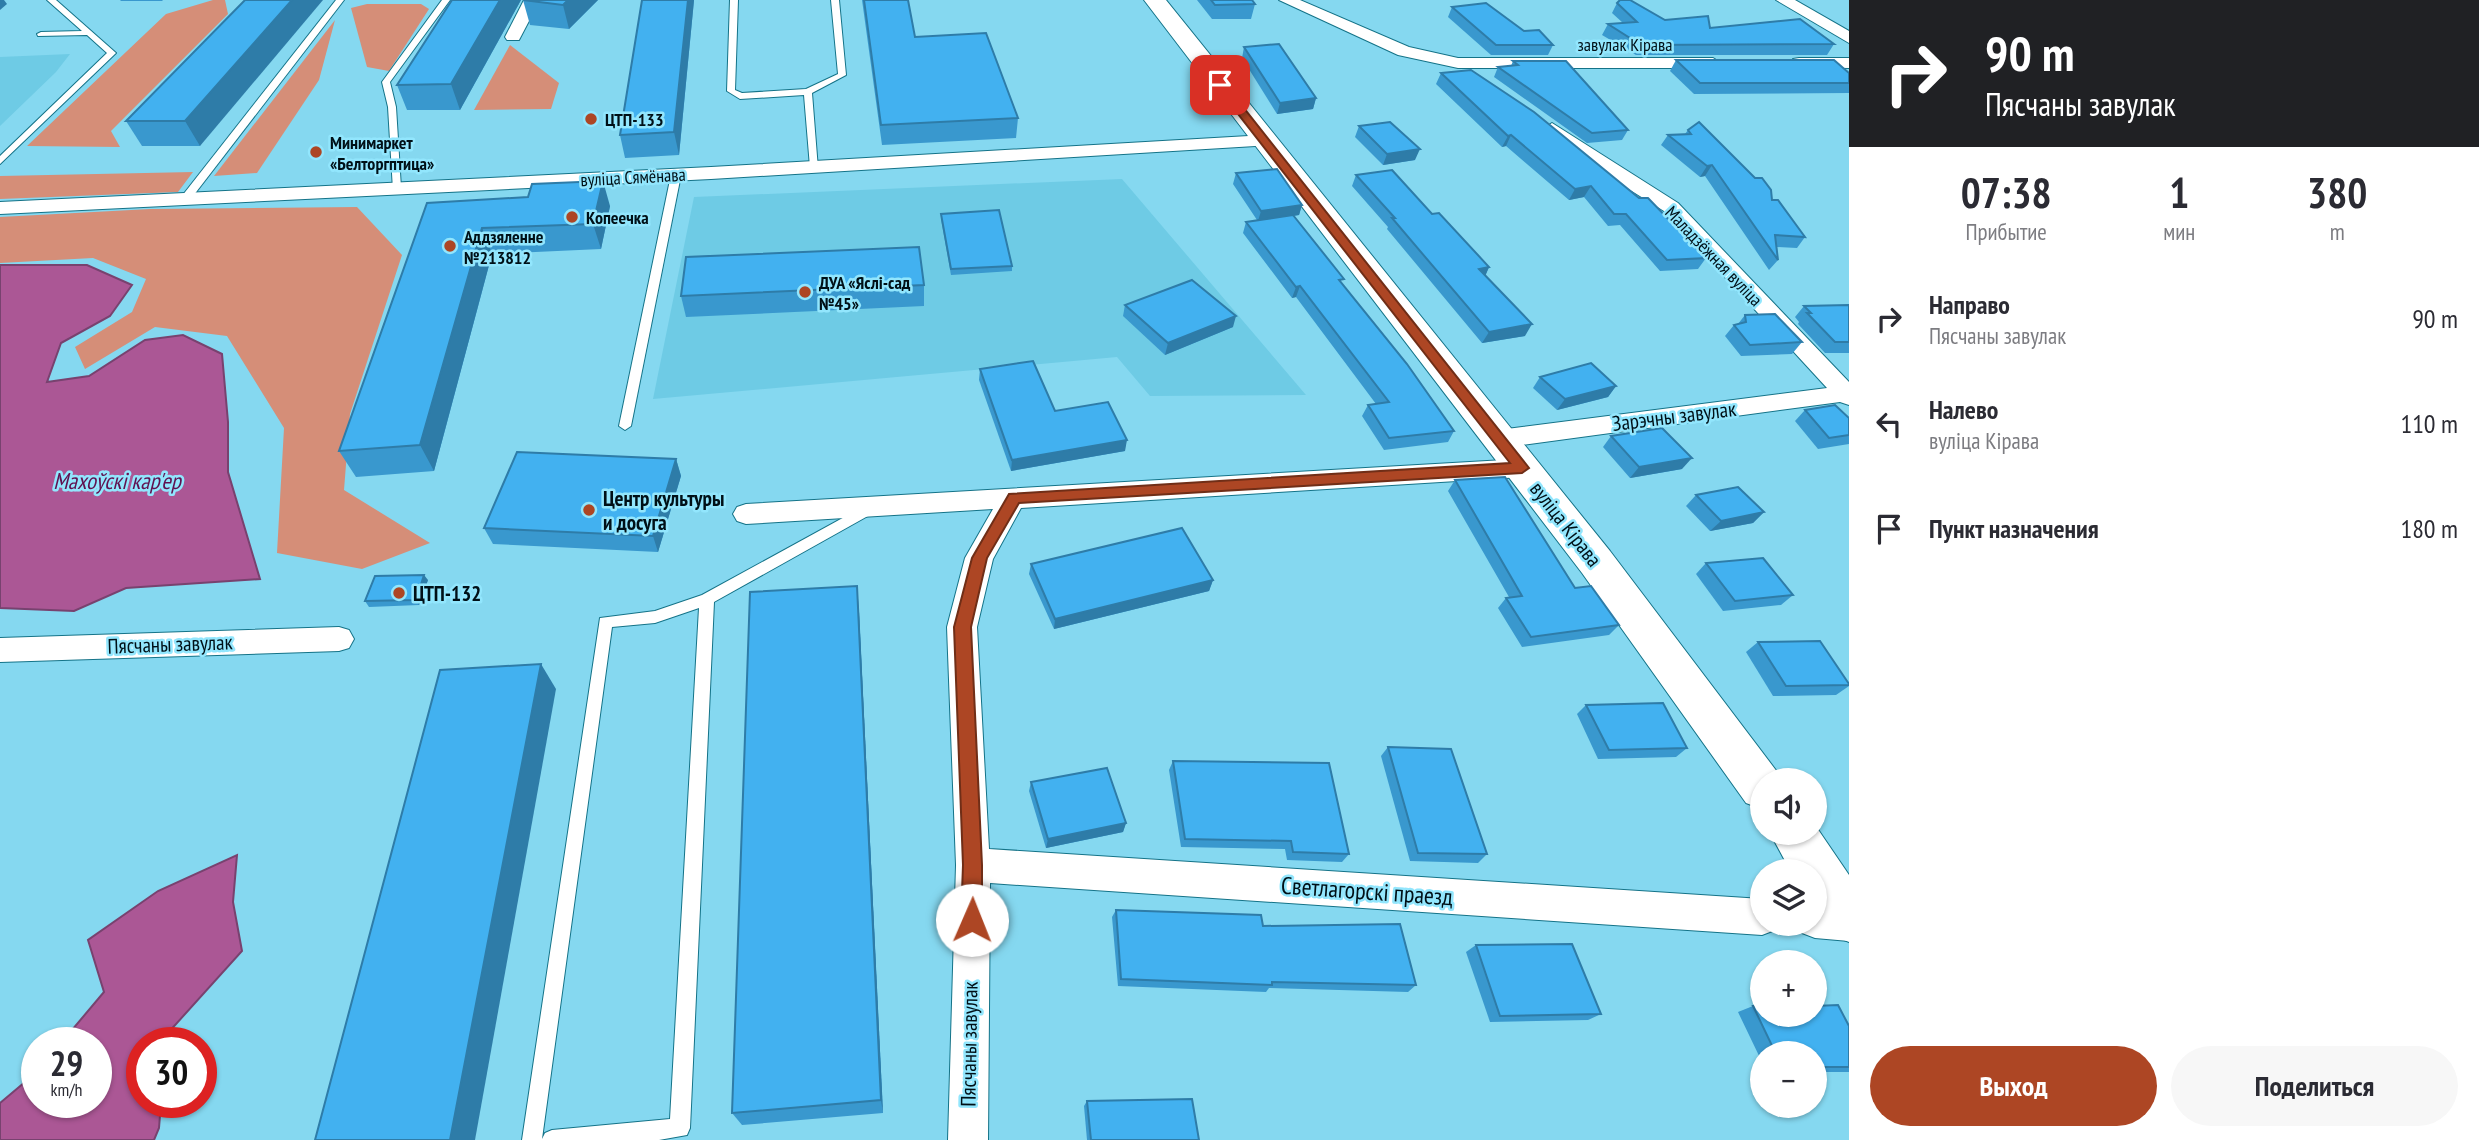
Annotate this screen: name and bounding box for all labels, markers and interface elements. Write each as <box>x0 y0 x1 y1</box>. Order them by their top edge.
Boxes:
text: 90 m <box>1985 21 2074 85</box>
icon: right <box>1870 28 1961 119</box>
street label: завулак Кірава <box>1578 33 1672 56</box>
pin <box>1190 55 1250 115</box>
icon: arrive <box>1201 66 1239 104</box>
text: Пясчаны завулак <box>1985 83 2176 125</box>
place label: ЦТП-133 <box>605 108 663 131</box>
marker: ЦТП-133 <box>583 111 599 127</box>
place label: Минимаркет «Белторгптица» <box>330 131 434 175</box>
marker: Минимаркет «Белторгптица» <box>308 144 324 160</box>
street label: вуліца Сямёнава <box>580 163 686 191</box>
text: 07:38 <box>1961 165 2052 220</box>
text: 1 <box>2169 165 2189 220</box>
text: 380 <box>2307 165 2367 220</box>
street label: Маладзёжная вуліца <box>1660 201 1768 311</box>
place label: Копеечка <box>586 206 649 229</box>
marker: Копеечка <box>564 209 580 225</box>
text: Прибытие <box>1965 217 2047 246</box>
text: мин <box>2163 217 2195 246</box>
text: m <box>2330 217 2345 246</box>
place label: Аддзяленне №213812 <box>463 225 544 269</box>
marker: Аддзяленне №213812 <box>442 238 458 254</box>
place label: ДУА «Яслі-сад №45» <box>819 271 911 315</box>
marker: ДУА «Яслі-сад №45» <box>797 284 813 300</box>
text: Направо <box>1929 288 2010 321</box>
icon: right <box>1870 300 1908 338</box>
text: 90 m <box>2412 302 2458 335</box>
text: Пясчаны завулак <box>1929 321 2066 350</box>
text: Налево <box>1929 393 1998 426</box>
street label: Зарэчны завулак <box>1611 395 1737 437</box>
icon: left <box>1870 405 1908 443</box>
text: 110 m <box>2400 407 2458 440</box>
text: вуліца Кірава <box>1929 426 2039 455</box>
water label: Махоўскі кар'ер <box>53 466 183 495</box>
street label: вуліца Кірава <box>1524 476 1608 572</box>
place label: Центр культуры и досуга <box>603 485 724 536</box>
marker: Центр культуры и досуга <box>581 502 597 518</box>
icon: arrive <box>1870 510 1908 548</box>
text: Пункт назначения <box>1929 512 2099 545</box>
text: 180 m <box>2400 512 2458 545</box>
place label: ЦТП-132 <box>413 580 481 607</box>
marker: ЦТП-132 <box>391 585 407 601</box>
street label: Пясчаны завулак <box>107 628 233 660</box>
map controls <box>1750 768 1827 1118</box>
button: sound <box>1750 768 1827 845</box>
button: layers <box>1750 859 1827 936</box>
street label: Светлагорскі праезд <box>1280 870 1454 912</box>
position arrow <box>935 883 1009 957</box>
button: + <box>1750 950 1827 1027</box>
street label: Пясчаны завулак <box>954 981 984 1107</box>
speed limit sign: 30 <box>126 1027 217 1118</box>
text: 29 <box>50 1040 83 1086</box>
button: − <box>1750 1041 1827 1118</box>
button: Выход <box>1870 1046 2157 1126</box>
button: Поделиться <box>2171 1046 2458 1126</box>
text: km/h <box>51 1078 82 1101</box>

